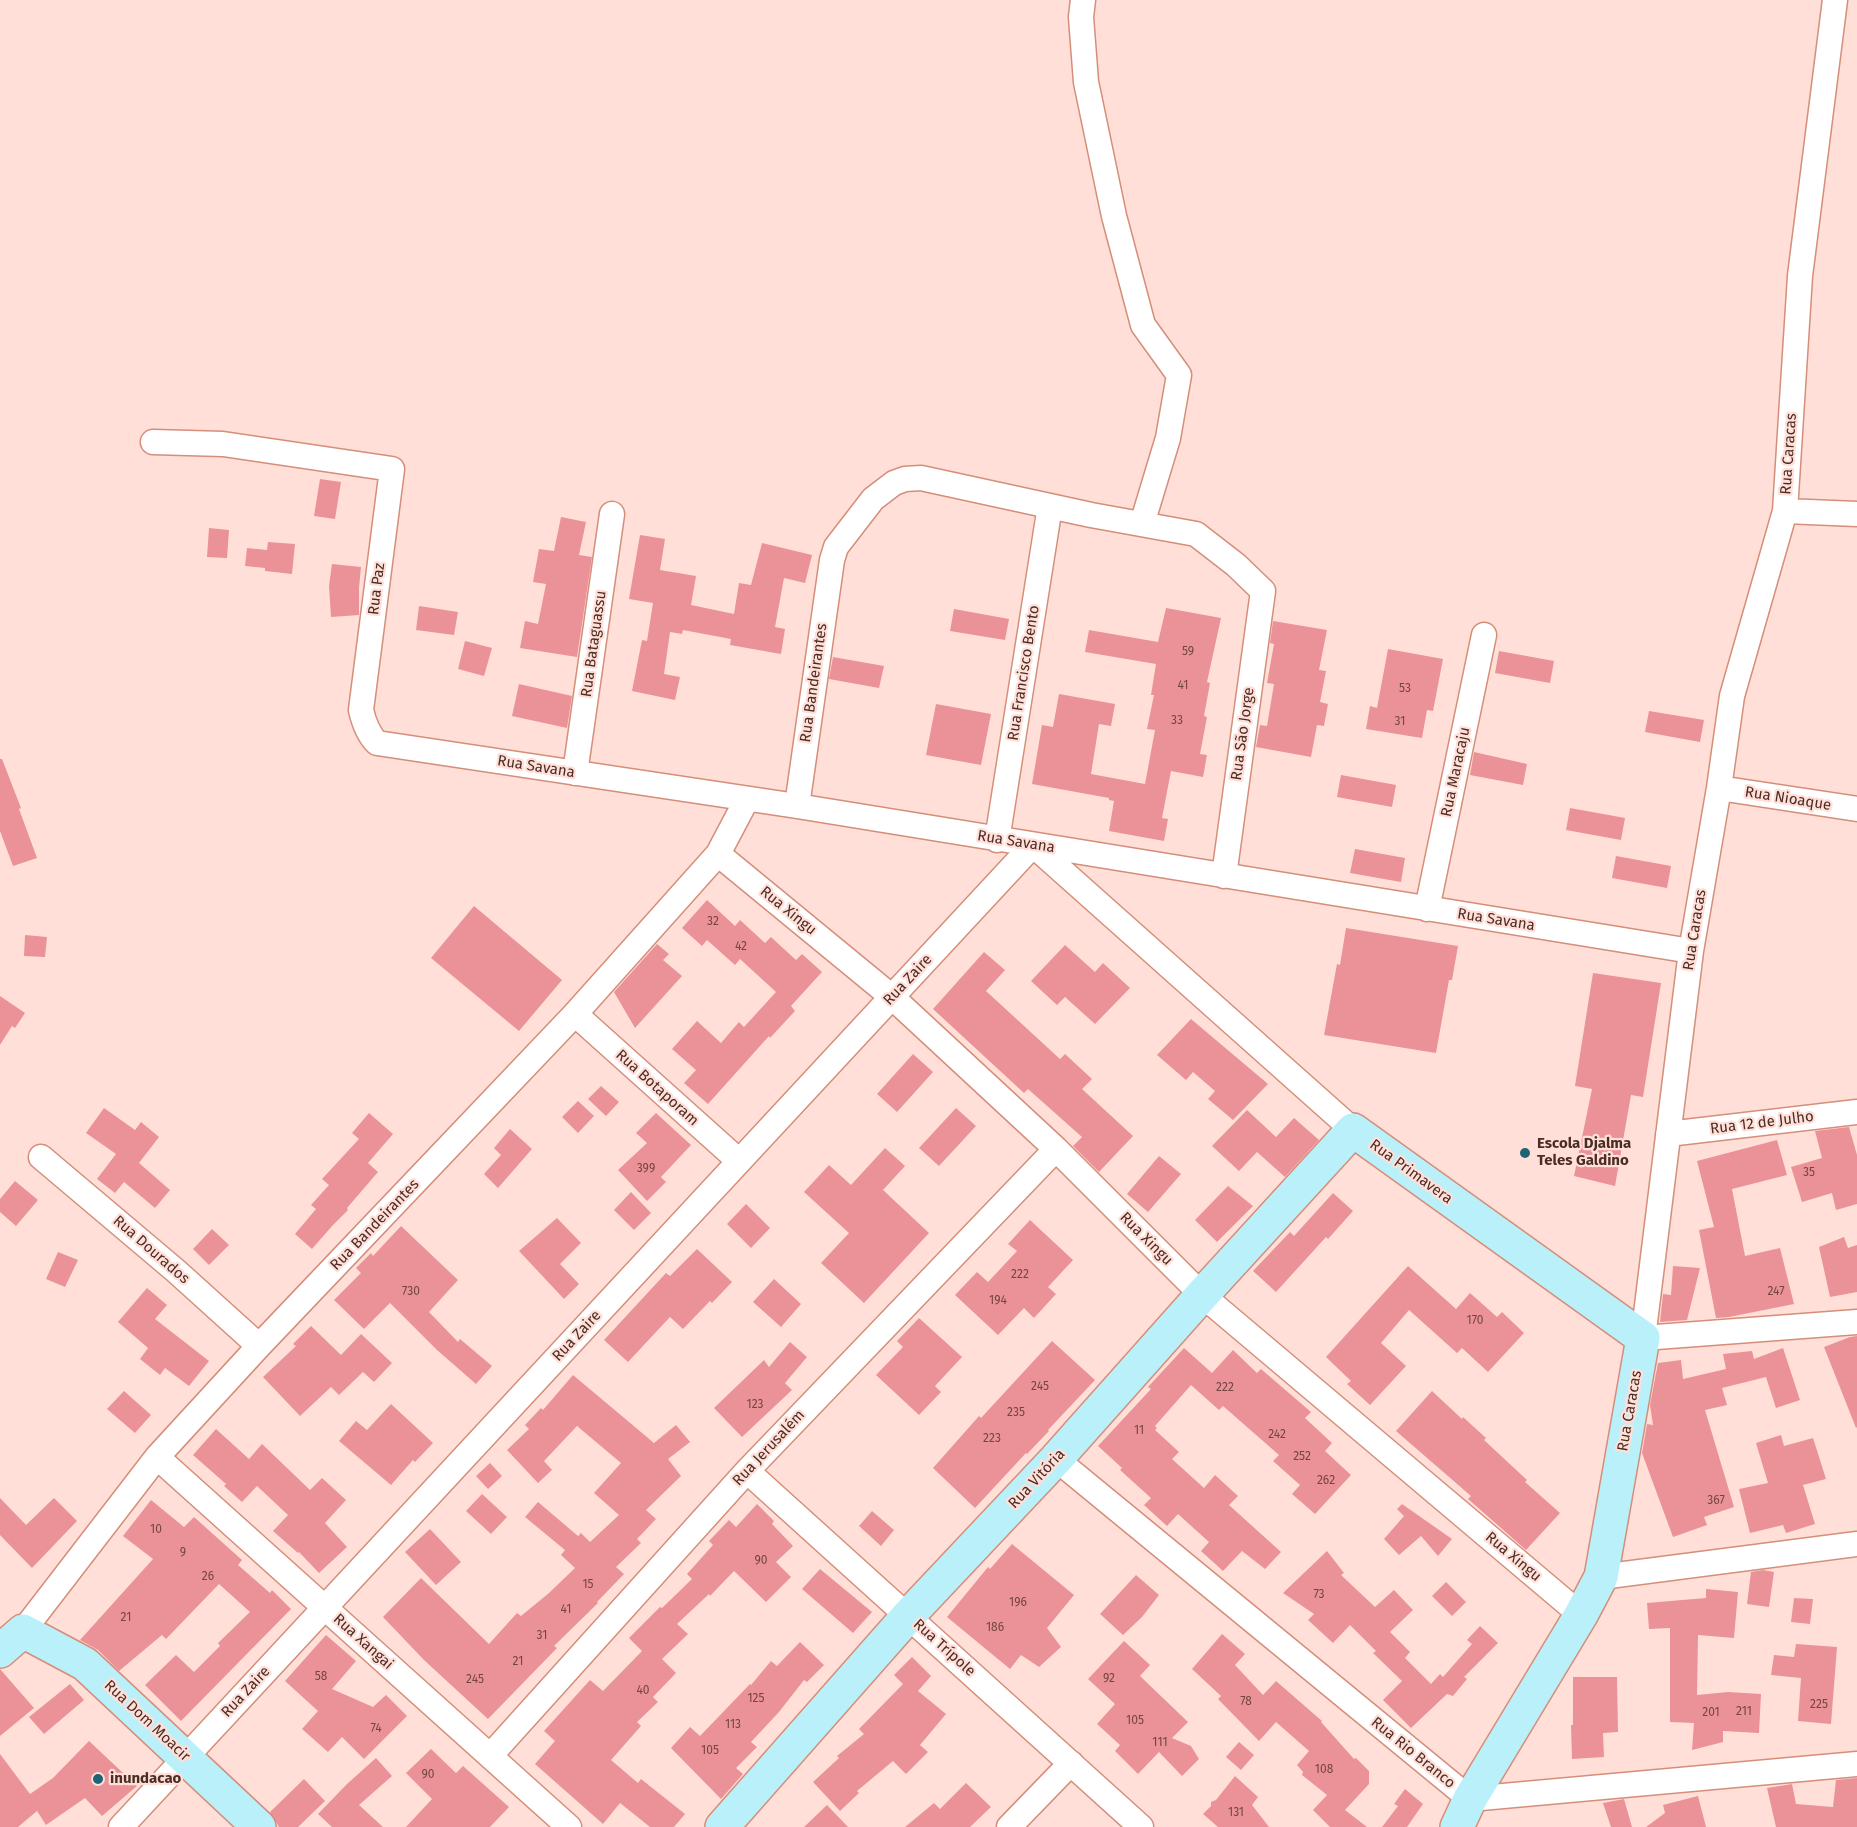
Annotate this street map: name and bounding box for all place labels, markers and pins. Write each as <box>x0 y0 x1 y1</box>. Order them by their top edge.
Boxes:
place label: Escola Djalma Teles Galdino <box>1537 1135 1631 1170</box>
marker: Escola Djalma Teles Galdino <box>1518 1146 1532 1160</box>
place label: inundacao <box>110 1770 181 1788</box>
marker: inundacao <box>91 1772 105 1786</box>

